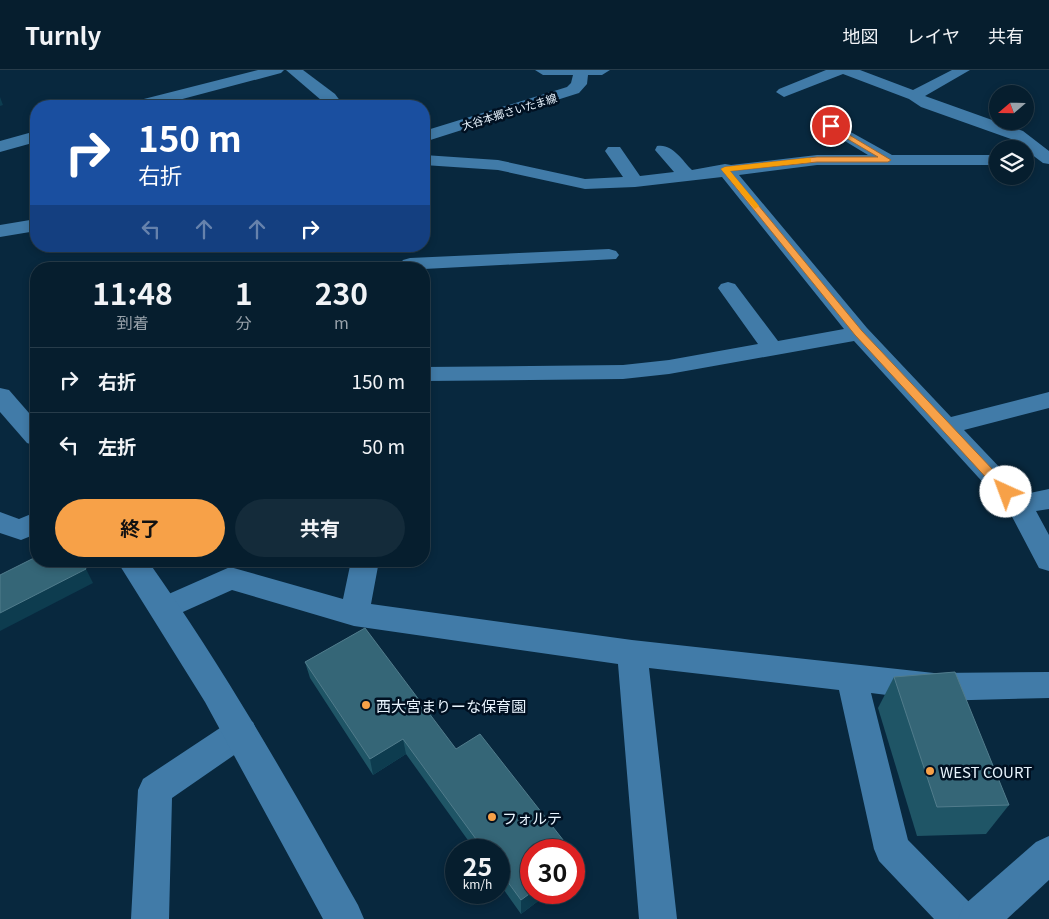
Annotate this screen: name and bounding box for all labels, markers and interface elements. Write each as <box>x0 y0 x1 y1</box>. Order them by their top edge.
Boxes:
text: Turnly <box>25 17 101 52</box>
text: 地図 <box>843 22 879 48</box>
text: レイヤ <box>907 22 960 48</box>
text: 共有 <box>988 22 1024 48</box>
north arrow <box>989 85 1034 130</box>
map controls <box>989 85 1034 185</box>
street label: 大谷本郷さいたま線 <box>459 89 559 133</box>
pin <box>810 105 852 147</box>
text: 150 m <box>138 111 242 162</box>
icon: arrive <box>817 112 845 140</box>
icon: right <box>55 120 120 185</box>
button: layers <box>989 140 1034 185</box>
text: 右折 <box>138 158 182 190</box>
icon: left <box>137 215 165 243</box>
icon: ahead <box>190 215 218 243</box>
icon: ahead <box>243 215 271 243</box>
icon: right <box>296 215 324 243</box>
text: 11:48 <box>92 270 173 314</box>
text: 1 <box>235 270 253 314</box>
text: 230 <box>315 270 368 314</box>
text: 到着 <box>116 310 148 334</box>
text: 分 <box>236 310 252 334</box>
text: m <box>334 310 349 334</box>
icon: right <box>55 366 83 394</box>
text: 右折 <box>98 367 136 394</box>
text: 150 m <box>352 367 405 394</box>
icon: left <box>55 431 83 459</box>
text: 左折 <box>98 432 136 459</box>
text: 50 m <box>362 432 405 459</box>
position arrow <box>979 465 1031 517</box>
button: 終了 <box>55 499 225 557</box>
button: 共有 <box>235 499 405 557</box>
place label: 西大宮まりーな保育園 <box>376 695 526 716</box>
marker: 西大宮まりーな保育園 <box>360 699 372 711</box>
place label: WEST COURT <box>940 761 1032 782</box>
marker: WEST COURT <box>924 765 936 777</box>
place label: フォルテ <box>502 807 562 828</box>
marker: フォルテ <box>486 811 498 823</box>
speed limit sign: 30 <box>520 839 585 904</box>
text: 25 <box>463 847 492 883</box>
text: km/h <box>463 875 492 892</box>

